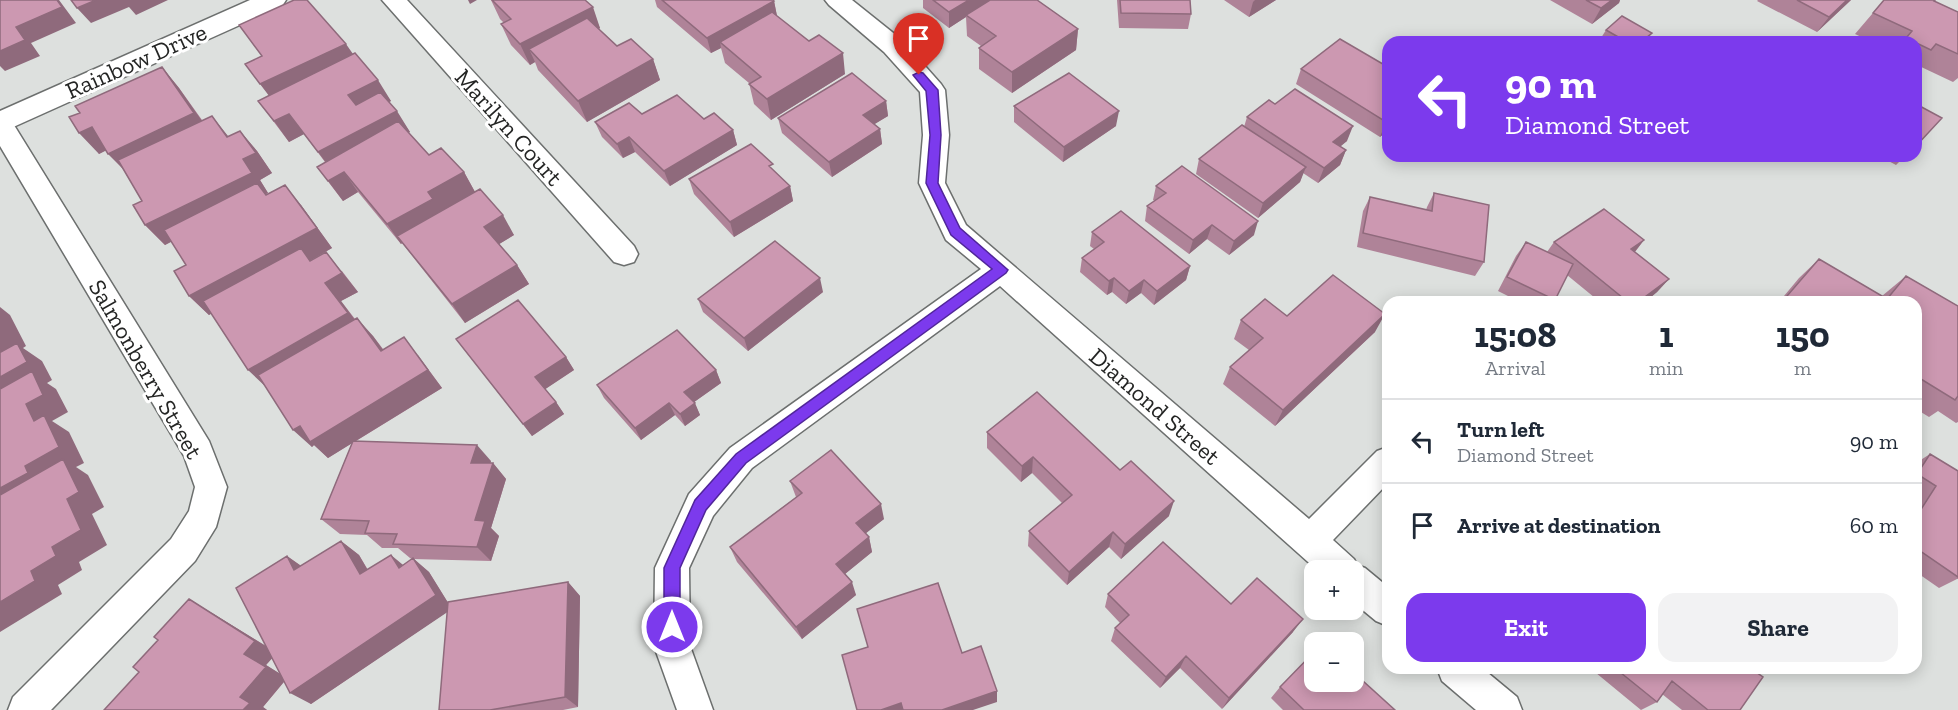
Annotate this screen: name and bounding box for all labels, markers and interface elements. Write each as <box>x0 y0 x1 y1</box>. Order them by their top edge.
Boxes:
pin <box>893 13 944 75</box>
street label: Rainbow Drive <box>61 17 211 105</box>
icon: arrive <box>902 22 935 55</box>
text: 90 m <box>1505 58 1596 109</box>
icon: left <box>1406 60 1484 138</box>
street label: Marilyn Court <box>449 63 569 191</box>
text: Diamond Street <box>1505 109 1689 141</box>
street label: Salmonberry Street <box>83 274 209 464</box>
text: 15:08 <box>1474 313 1557 356</box>
text: 1 <box>1659 313 1673 356</box>
text: 150 <box>1776 313 1830 356</box>
street label: Diamond Street <box>1084 341 1226 471</box>
text: Arrival <box>1485 356 1546 380</box>
text: min <box>1649 356 1683 380</box>
text: m <box>1794 356 1811 380</box>
text: Turn left <box>1457 416 1544 443</box>
icon: left <box>1406 425 1439 458</box>
text: 90 m <box>1850 428 1898 455</box>
text: Diamond Street <box>1457 443 1594 467</box>
icon: arrive <box>1406 509 1439 542</box>
text: Arrive at destination <box>1457 512 1660 539</box>
text: 60 m <box>1850 512 1898 539</box>
map controls <box>1304 560 1364 692</box>
button: + <box>1304 560 1364 620</box>
button: Exit <box>1406 593 1646 662</box>
button: Share <box>1658 593 1898 662</box>
position arrow <box>640 595 704 659</box>
button: − <box>1304 632 1364 692</box>

